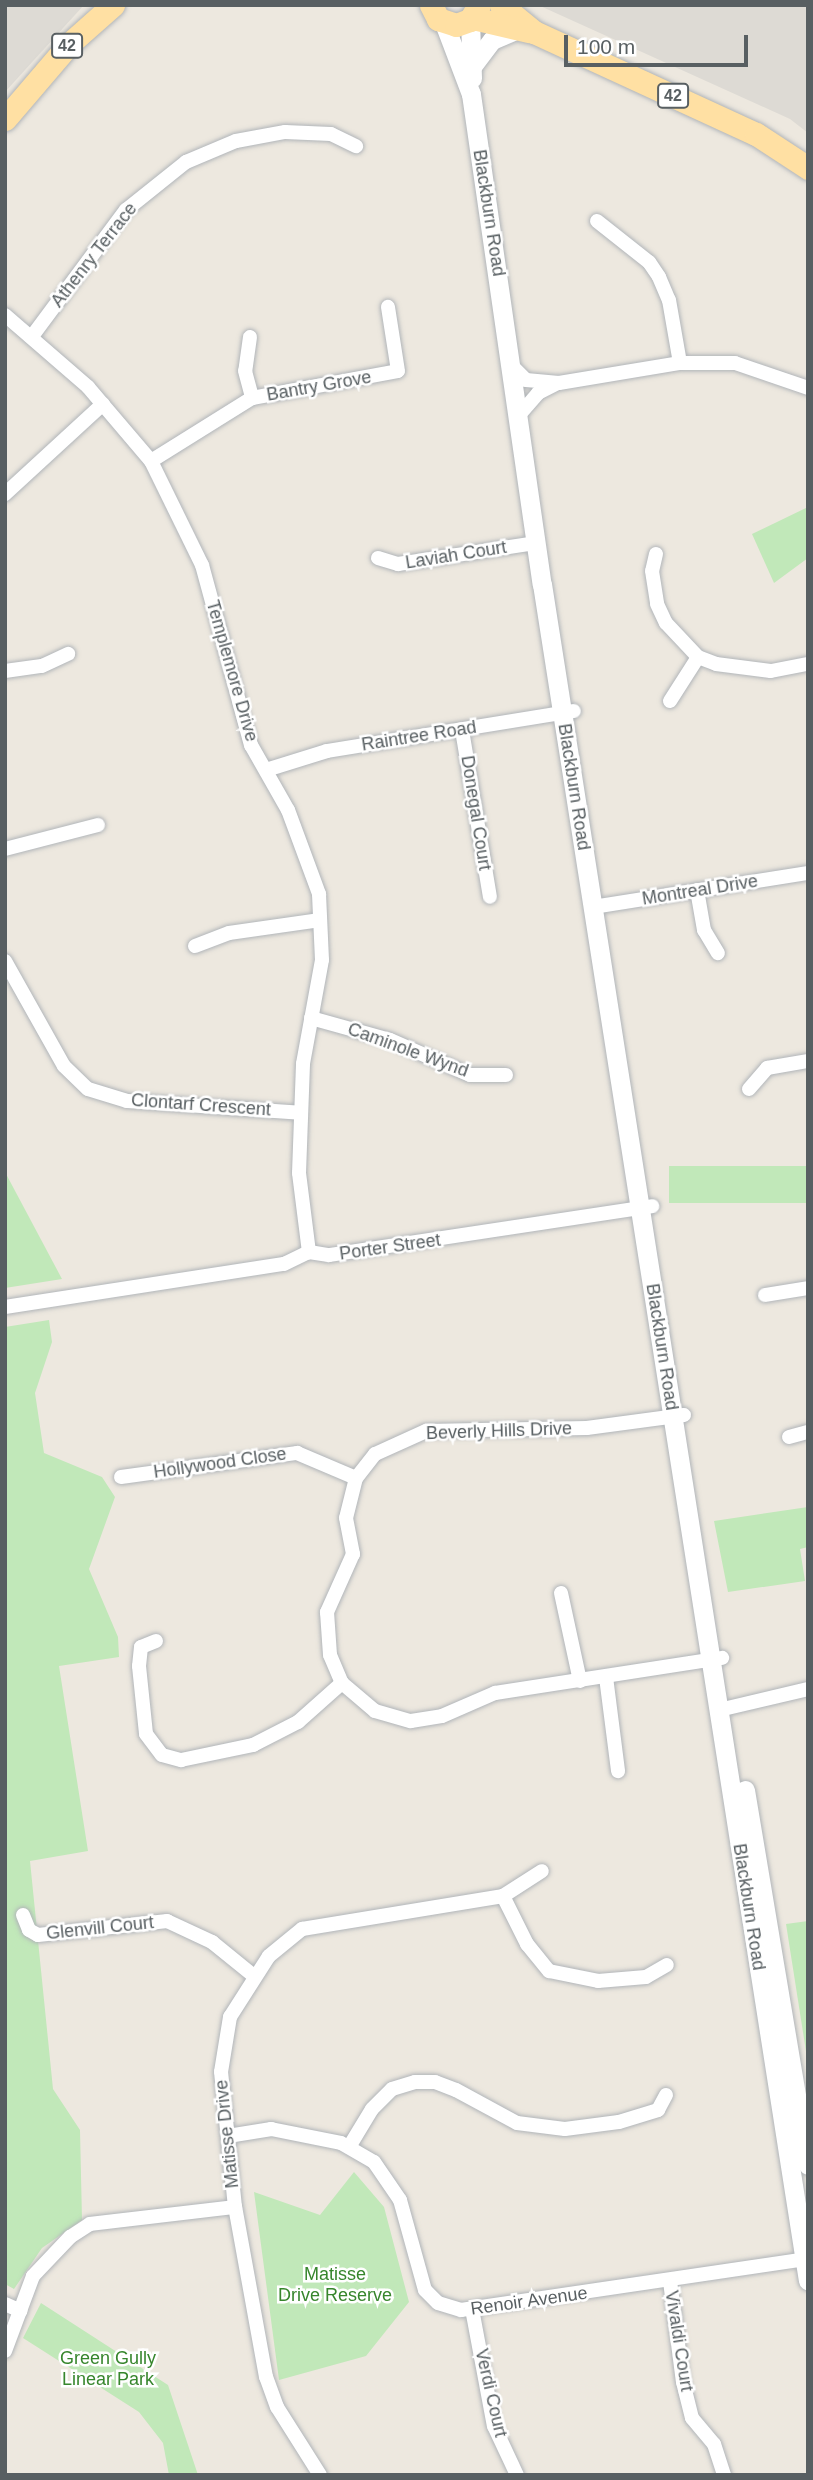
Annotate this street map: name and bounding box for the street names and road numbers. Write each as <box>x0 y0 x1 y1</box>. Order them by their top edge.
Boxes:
road number: 42 <box>50 34 84 58</box>
road number: 42 <box>656 83 690 108</box>
street label: Blackburn Road <box>468 148 510 278</box>
street label: Athenry Terrace <box>46 198 142 312</box>
street label: Bantry Grove <box>265 366 373 406</box>
street label: Laviah Court <box>404 536 508 574</box>
street label: Templemore Drive <box>201 598 263 744</box>
street label: Raintree Road <box>360 716 478 756</box>
street label: Blackburn Road <box>553 722 595 852</box>
street label: Donegal Court <box>456 754 496 872</box>
street label: Montreal Drive <box>641 870 759 910</box>
street label: Caminole Wynd <box>345 1018 471 1082</box>
street label: Clontarf Crescent <box>130 1089 272 1121</box>
street label: Porter Street <box>338 1229 442 1265</box>
street label: Blackburn Road <box>641 1282 683 1412</box>
street label: Beverly Hills Drive <box>426 1418 572 1444</box>
street label: Hollywood Close <box>152 1443 288 1483</box>
street label: Blackburn Road <box>728 1842 770 1972</box>
street label: Glenvill Court <box>45 1912 155 1944</box>
street label: Matisse Drive <box>211 2079 243 2189</box>
street label: Renoir Avenue <box>469 2282 589 2320</box>
street label: Vivaldi Court <box>660 2289 698 2393</box>
street label: Verdi Court <box>470 2347 512 2439</box>

